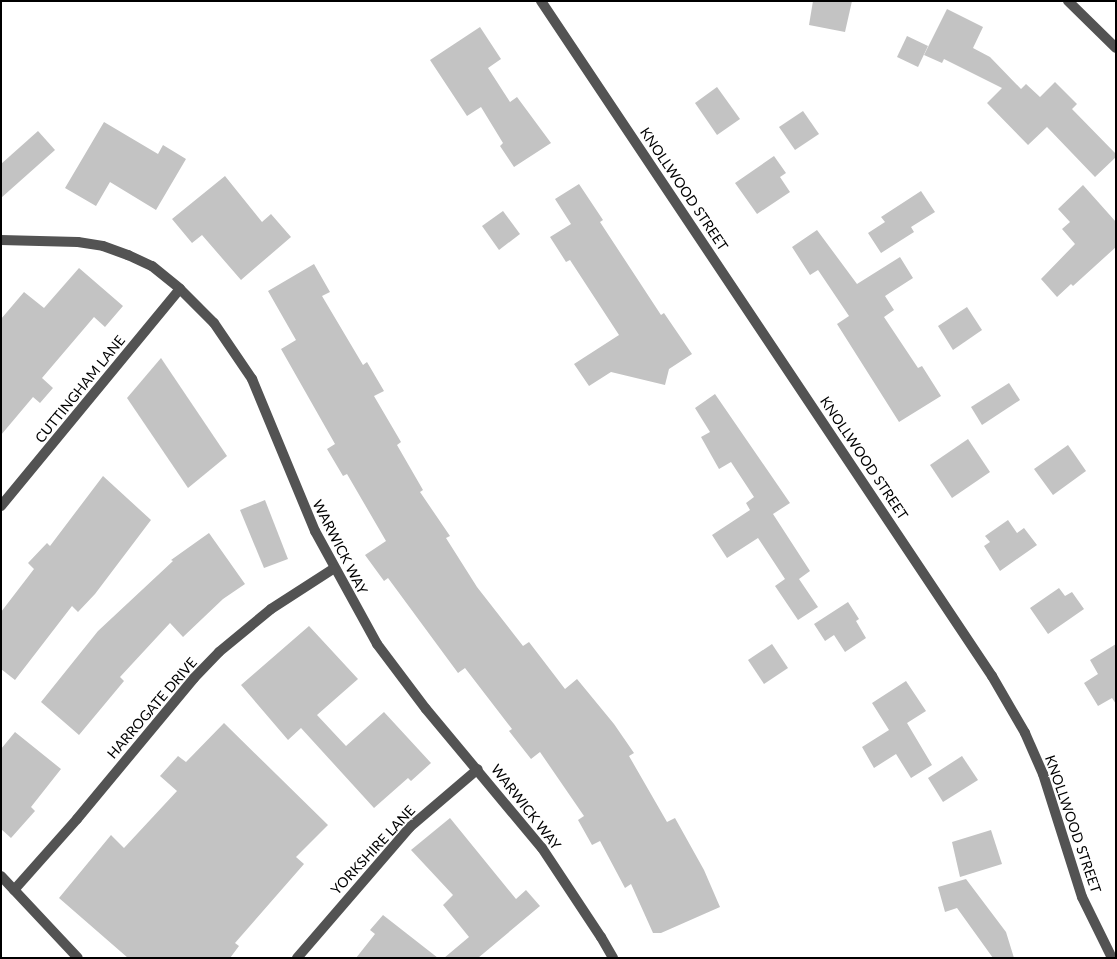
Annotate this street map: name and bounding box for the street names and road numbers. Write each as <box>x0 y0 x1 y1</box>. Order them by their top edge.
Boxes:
street label: KNOLLWOOD STREET <box>637 124 731 254</box>
street label: CUTTINGHAM LANE <box>32 332 128 446</box>
street label: KNOLLWOOD STREET <box>817 393 911 523</box>
street label: WARWICK WAY <box>309 497 371 597</box>
street label: HARROGATE DRIVE <box>104 654 200 762</box>
street label: KNOLLWOOD STREET <box>1041 753 1105 895</box>
street label: WARWICK WAY <box>487 761 565 853</box>
street label: YORKSHIRE LANE <box>327 802 419 898</box>

